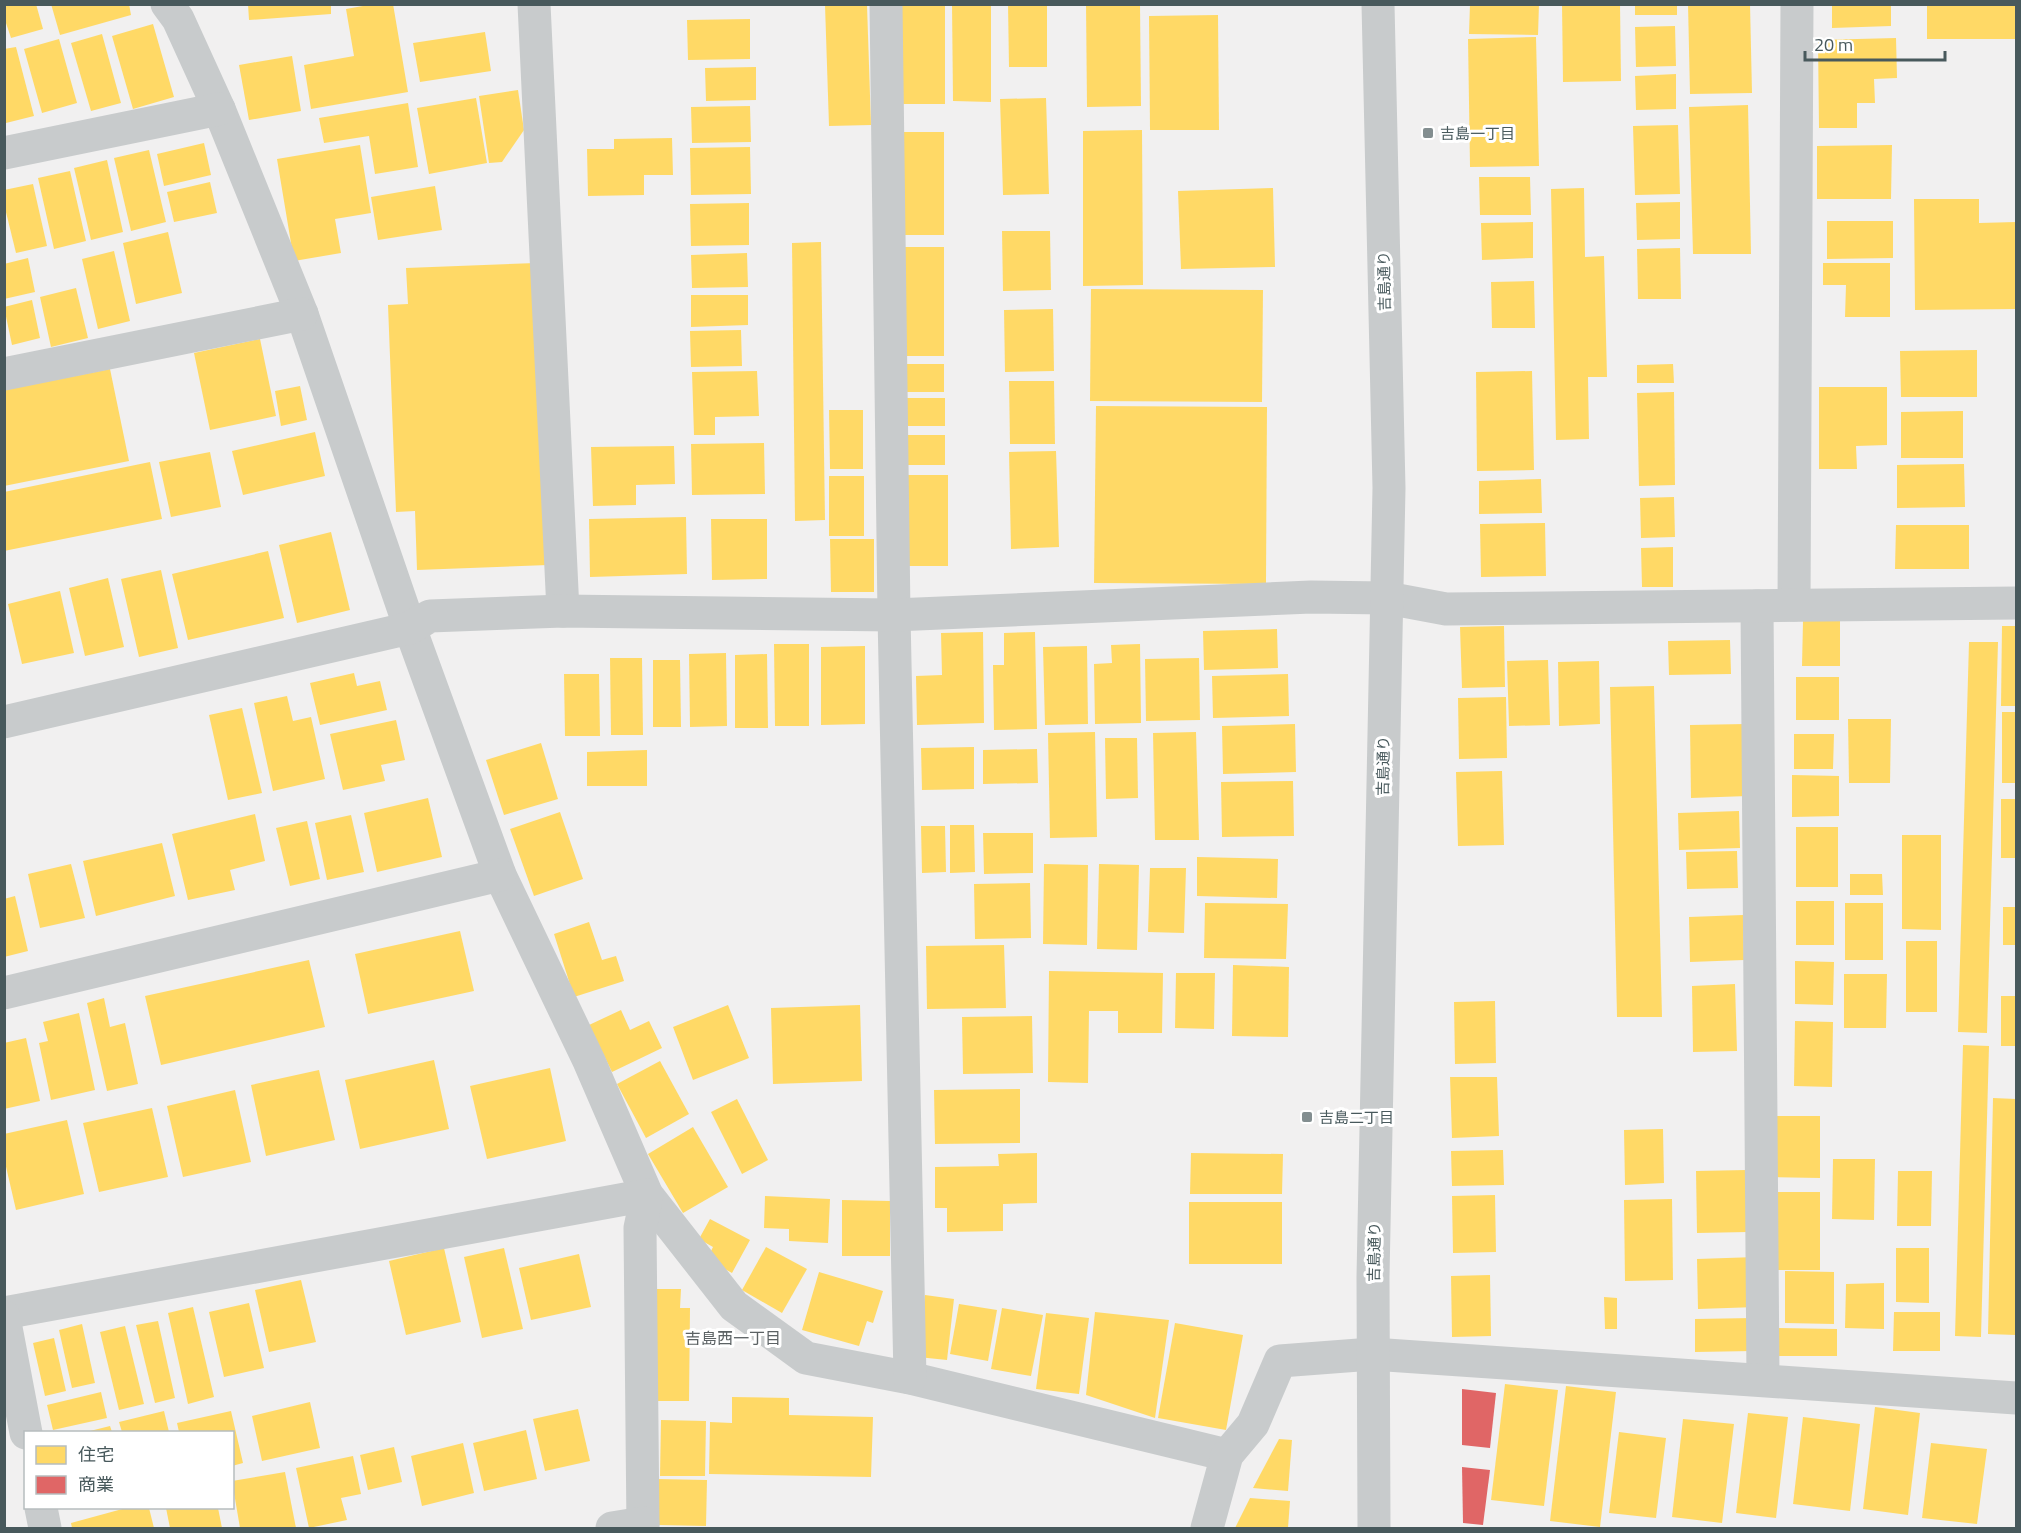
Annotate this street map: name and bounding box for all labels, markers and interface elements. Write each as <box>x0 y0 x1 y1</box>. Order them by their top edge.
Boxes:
scale bar <box>1805 24 1944 62</box>
text: 20 m <box>1814 31 1853 58</box>
place label: 吉島一丁目 <box>1440 122 1515 145</box>
marker: 吉島一丁目 <box>1421 126 1435 140</box>
street label: 吉島通り <box>1372 251 1396 311</box>
street label: 吉島通り <box>1371 736 1395 796</box>
place label: 吉島二丁目 <box>1319 1106 1394 1129</box>
marker: 吉島二丁目 <box>1300 1110 1314 1124</box>
street label: 吉島通り <box>1362 1222 1386 1282</box>
district label: 吉島西一丁目 <box>685 1326 781 1350</box>
legend <box>24 1431 234 1509</box>
text: 住宅 <box>78 1441 114 1468</box>
text: 商業 <box>78 1471 114 1498</box>

